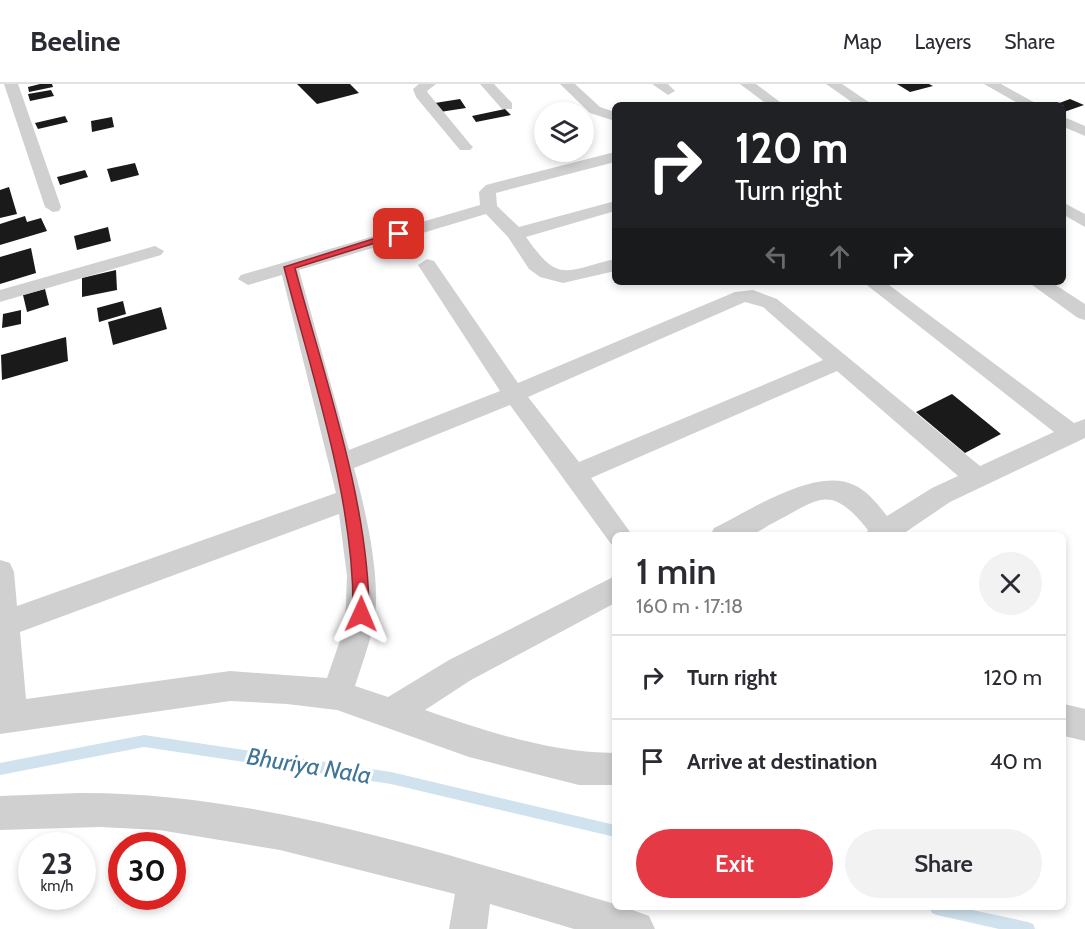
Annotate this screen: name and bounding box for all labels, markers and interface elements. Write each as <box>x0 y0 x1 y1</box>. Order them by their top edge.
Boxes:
text: Beeline <box>30 24 120 58</box>
text: Map <box>843 29 882 54</box>
text: Layers <box>915 29 971 54</box>
text: Share <box>1004 29 1055 54</box>
map controls <box>534 102 594 162</box>
button: layers <box>534 102 594 162</box>
text: 120 m <box>735 122 848 174</box>
icon: right <box>636 126 714 204</box>
text: Turn right <box>735 174 842 207</box>
pin <box>373 208 424 259</box>
icon: arrive <box>382 217 415 250</box>
icon: left <box>760 240 793 273</box>
icon: ahead <box>823 240 856 273</box>
icon: right <box>886 240 919 273</box>
text: 1 min <box>636 549 716 593</box>
button: close <box>979 552 1042 615</box>
position arrow <box>329 582 393 646</box>
text: 160 m · 17:18 <box>636 594 743 618</box>
icon: right <box>636 661 669 694</box>
text: Turn right <box>687 664 777 691</box>
text: 120 m <box>984 664 1042 691</box>
water label: Bhuriya Nala <box>245 741 373 790</box>
icon: arrive <box>636 745 669 778</box>
text: Arrive at destination <box>687 748 877 775</box>
text: 40 m <box>990 748 1042 775</box>
button: Exit <box>636 829 833 898</box>
button: Share <box>845 829 1042 898</box>
speed limit sign: 30 <box>108 832 186 910</box>
text: 23 <box>41 845 73 882</box>
text: km/h <box>41 877 73 895</box>

